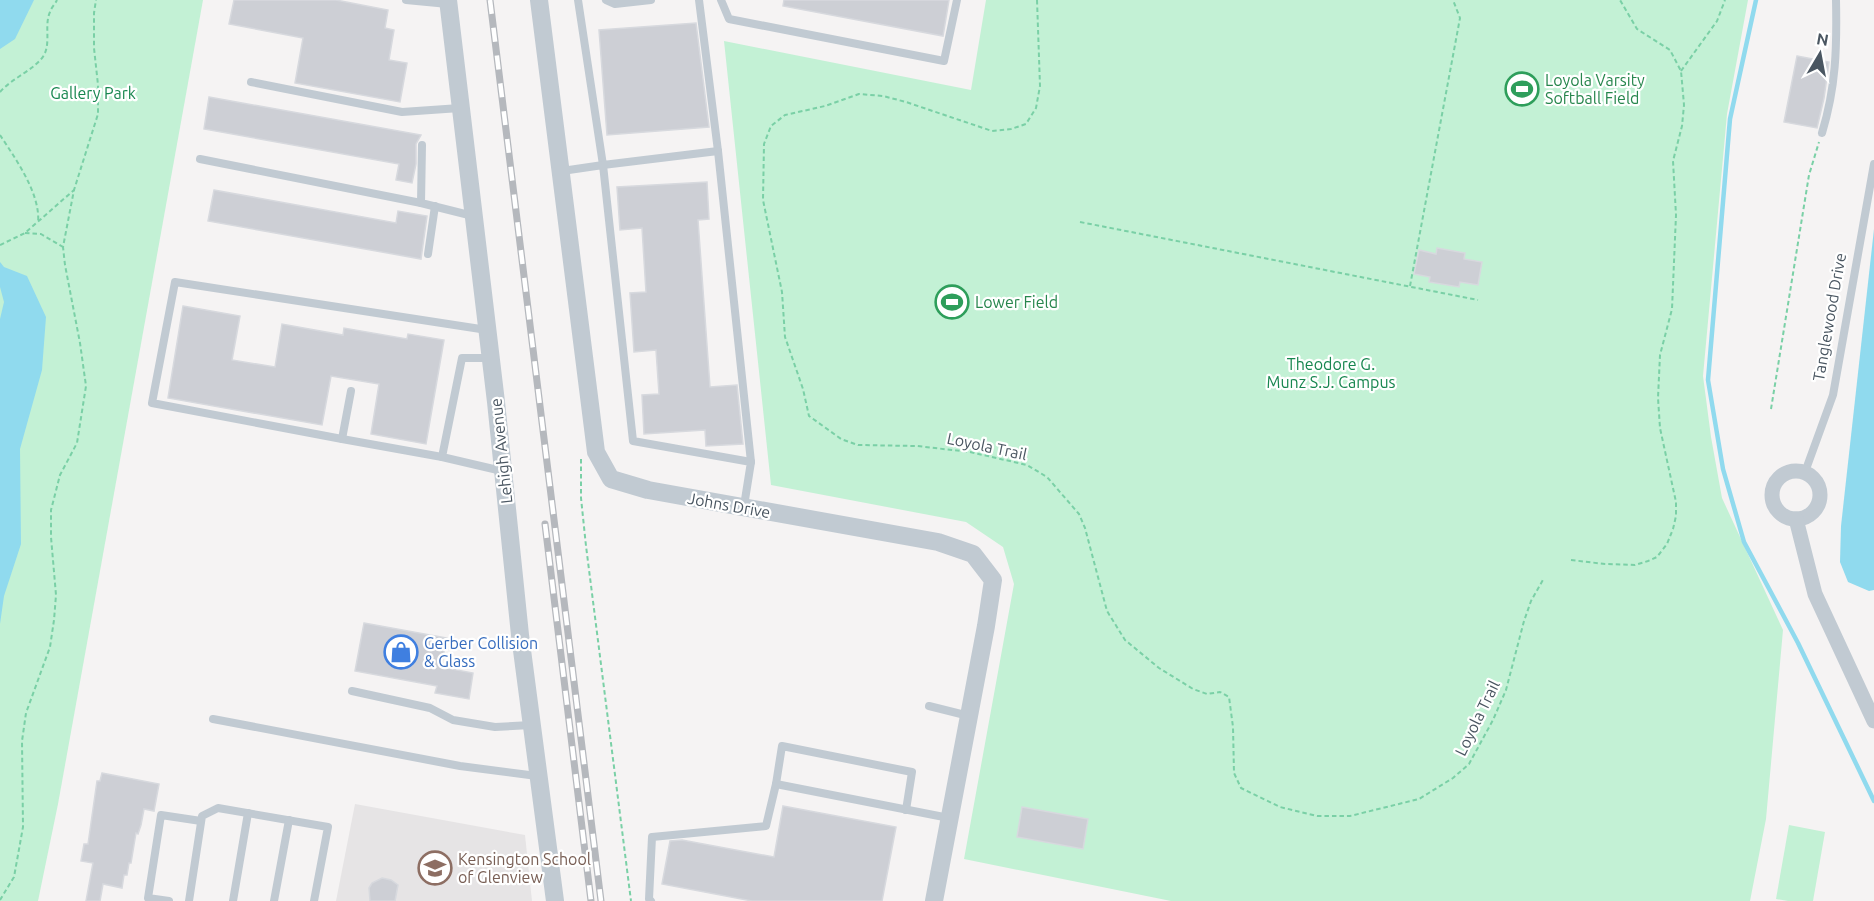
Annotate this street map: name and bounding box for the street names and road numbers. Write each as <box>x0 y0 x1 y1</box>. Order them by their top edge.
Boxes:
street label: Tanglewood Drive <box>1809 252 1849 382</box>
street label: Lehigh Avenue <box>487 397 515 505</box>
street label: Loyola Trail <box>945 429 1029 463</box>
street label: Johns Drive <box>686 489 772 521</box>
street label: Loyola Trail <box>1451 678 1503 758</box>

